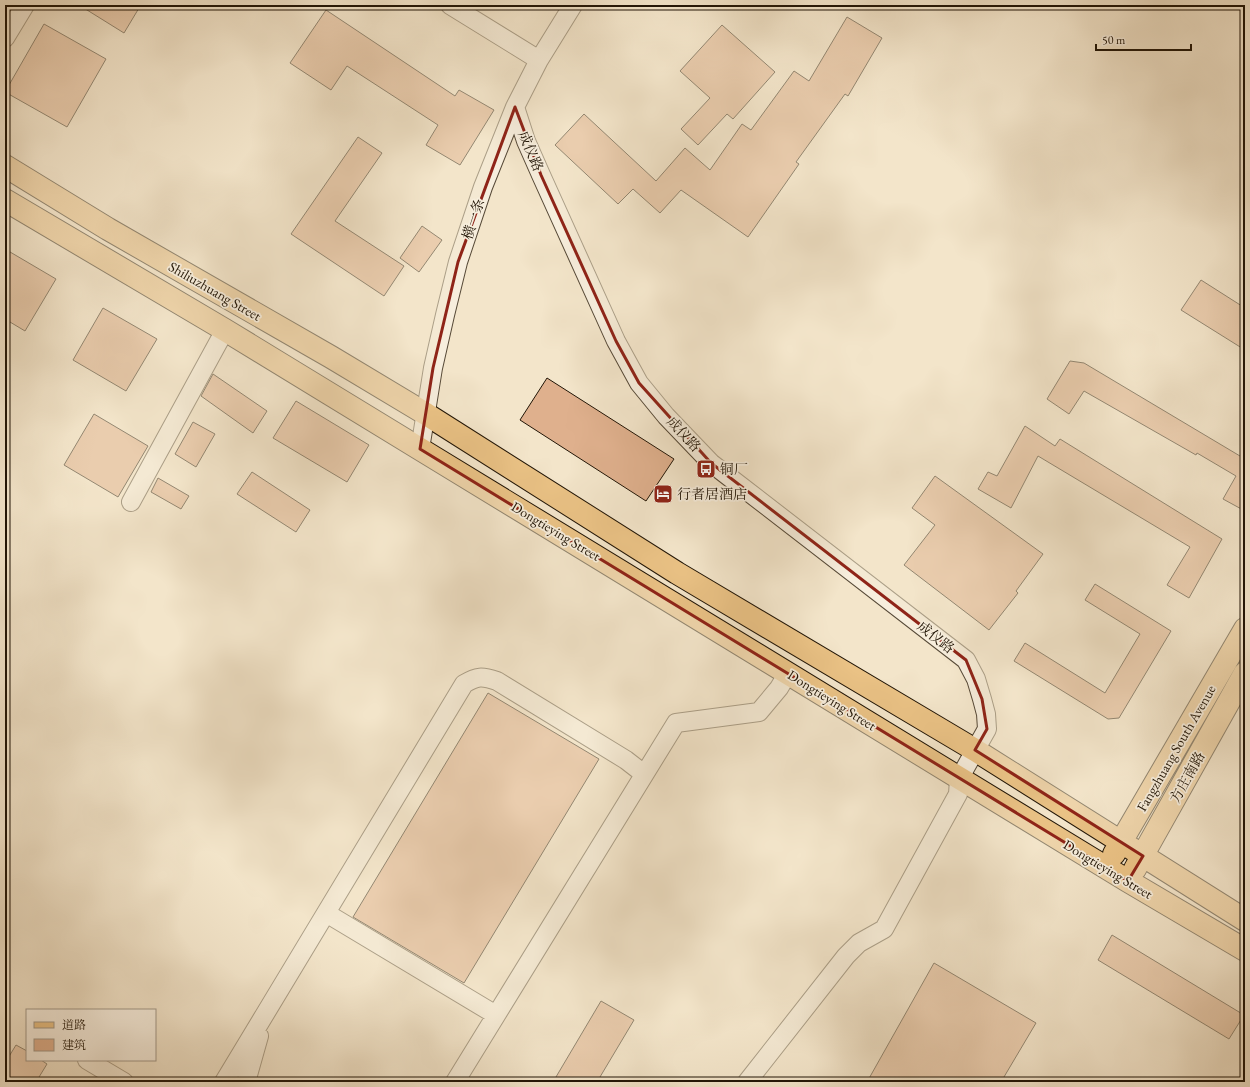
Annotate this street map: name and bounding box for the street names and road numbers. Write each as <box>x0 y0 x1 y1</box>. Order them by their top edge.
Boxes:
street label: 成仪路 <box>515 128 547 174</box>
street label: 横一条 <box>458 196 488 242</box>
street label: Shiliuzhuang Street <box>166 257 265 325</box>
street label: 成仪路 <box>663 413 705 455</box>
street label: Dongtieying Street <box>508 497 604 565</box>
street label: 成仪路 <box>914 617 958 657</box>
street label: Dongtieying Street <box>784 666 880 735</box>
street label: Fangzhuang South Avenue <box>1132 681 1220 814</box>
street label: 方庄南路 <box>1166 748 1208 806</box>
street label: Dongtieying Street <box>1060 835 1156 903</box>

